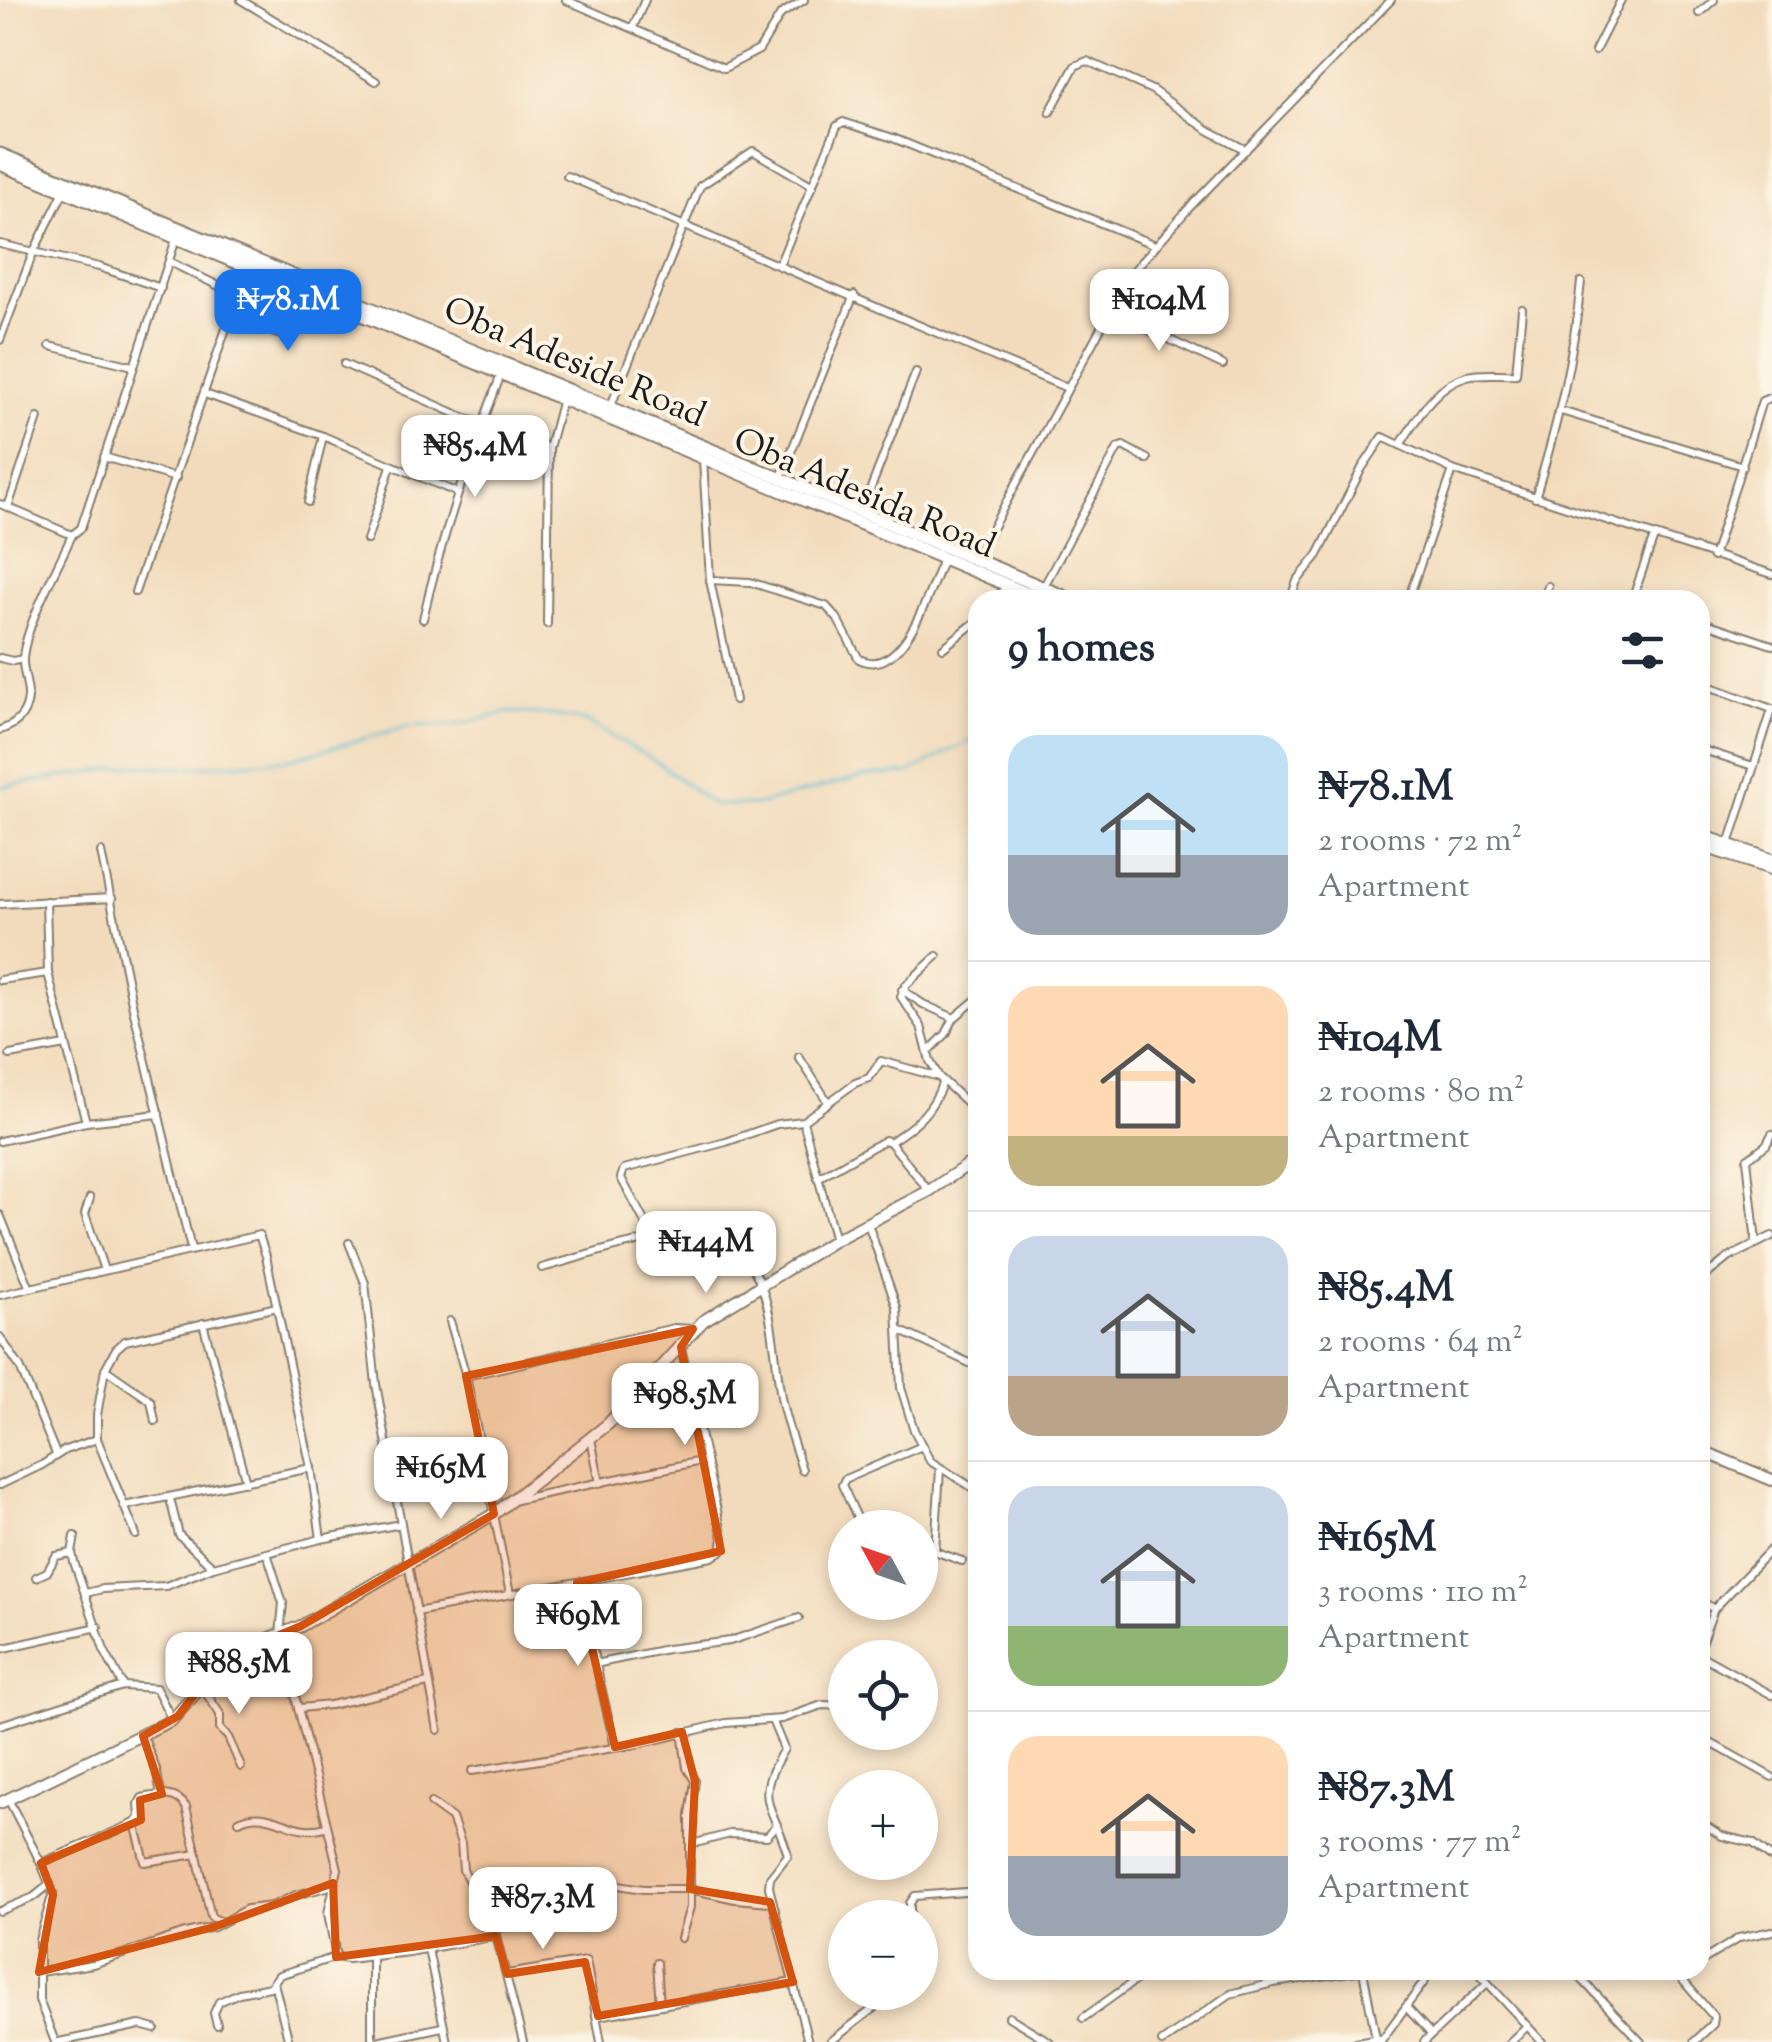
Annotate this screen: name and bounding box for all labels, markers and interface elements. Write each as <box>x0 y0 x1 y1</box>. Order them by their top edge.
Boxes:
pin: ₦78.1M <box>207 269 369 354</box>
pin: ₦104M <box>1089 269 1229 354</box>
text: ₦78.1M <box>236 278 340 324</box>
text: ₦104M <box>1112 278 1206 324</box>
street label: Oba Adeside Road <box>435 286 713 442</box>
pin: ₦85.4M <box>394 415 556 500</box>
street label: Oba Adesida Road <box>725 417 1003 573</box>
text: ₦85.4M <box>423 424 527 470</box>
text: 9 homes <box>1008 620 1155 680</box>
icon: filters <box>1615 623 1670 678</box>
text: ₦78.1M <box>1318 759 1453 819</box>
icon: home <box>1088 775 1208 895</box>
text: 2 rooms · 72 m² <box>1318 819 1522 865</box>
text: Apartment <box>1318 865 1469 911</box>
text: ₦104M <box>1318 1010 1442 1070</box>
icon: home <box>1088 1026 1208 1146</box>
text: 2 rooms · 80 m² <box>1318 1070 1525 1116</box>
text: Apartment <box>1318 1116 1469 1162</box>
pin: ₦144M <box>636 1211 776 1296</box>
text: ₦144M <box>658 1220 754 1266</box>
text: ₦85.4M <box>1318 1260 1454 1320</box>
icon: home <box>1088 1276 1208 1396</box>
text: 2 rooms · 64 m² <box>1318 1320 1523 1366</box>
pin: ₦98.5M <box>604 1363 766 1448</box>
text: Apartment <box>1318 1366 1469 1412</box>
text: ₦98.5M <box>634 1372 736 1418</box>
pin: ₦165M <box>371 1437 511 1522</box>
text: ₦165M <box>396 1446 486 1492</box>
north arrow <box>828 1510 938 1620</box>
map controls <box>828 1510 938 2010</box>
text: ₦165M <box>1318 1510 1436 1570</box>
icon: home <box>1088 1526 1208 1646</box>
text: 3 rooms · 110 m² <box>1318 1570 1528 1616</box>
pin: ₦69M <box>519 1584 637 1669</box>
text: ₦69M <box>536 1593 620 1639</box>
text: Apartment <box>1318 1616 1469 1662</box>
pin: ₦88.5M <box>158 1632 320 1717</box>
button: locate <box>828 1640 938 1750</box>
text: ₦88.5M <box>187 1641 291 1687</box>
text: ₦87.3M <box>1318 1760 1455 1820</box>
button: + <box>828 1770 938 1880</box>
icon: home <box>1088 1776 1208 1896</box>
text: 3 rooms · 77 m² <box>1318 1820 1522 1866</box>
text: Apartment <box>1318 1866 1469 1912</box>
pin: ₦87.3M <box>462 1867 624 1952</box>
text: ₦87.3M <box>491 1876 595 1922</box>
button: − <box>828 1900 938 2010</box>

